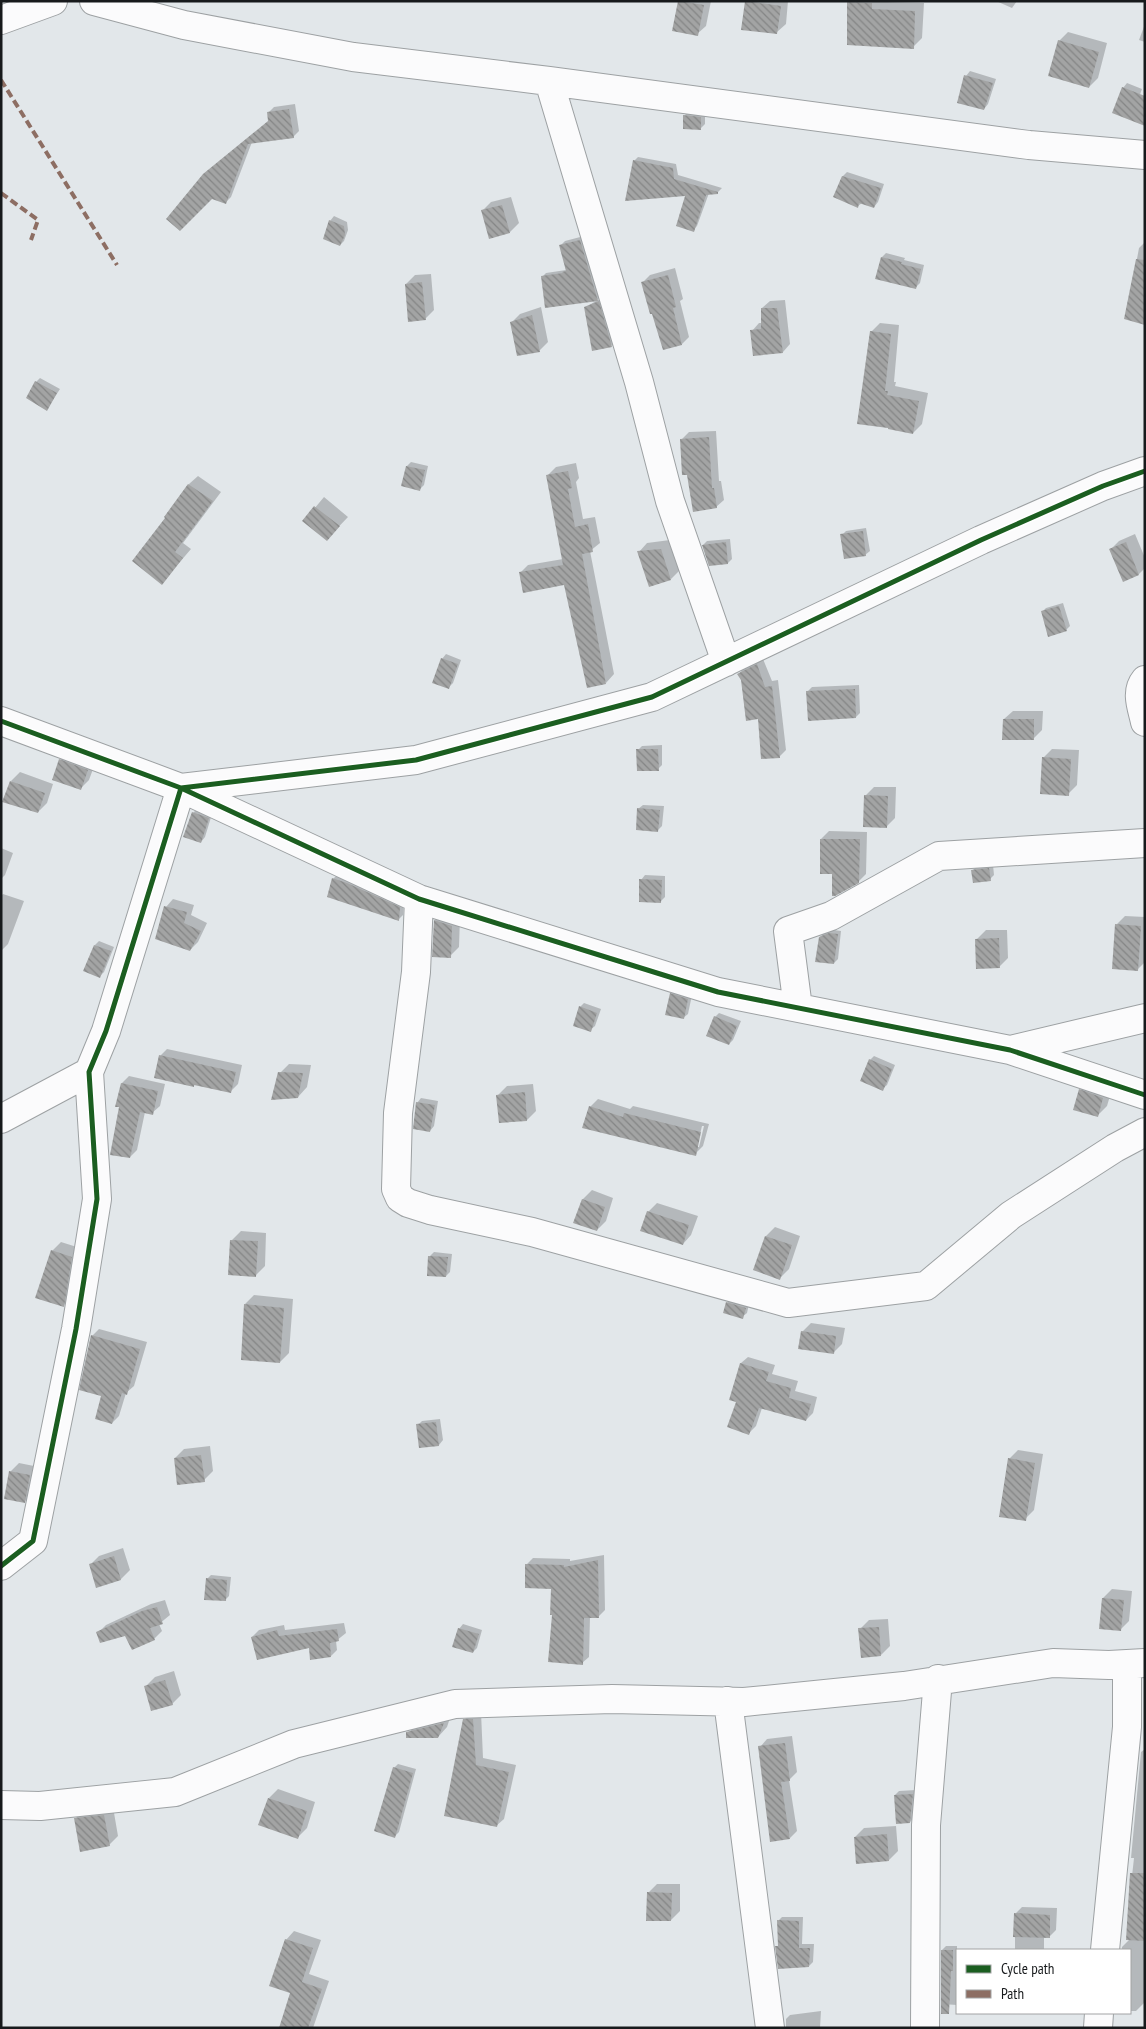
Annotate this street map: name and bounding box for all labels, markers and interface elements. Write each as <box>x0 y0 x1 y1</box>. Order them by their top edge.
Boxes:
legend <box>956 1949 1131 2014</box>
text: Cycle path <box>1001 1959 1054 1978</box>
text: Path <box>1001 1984 1024 2003</box>

